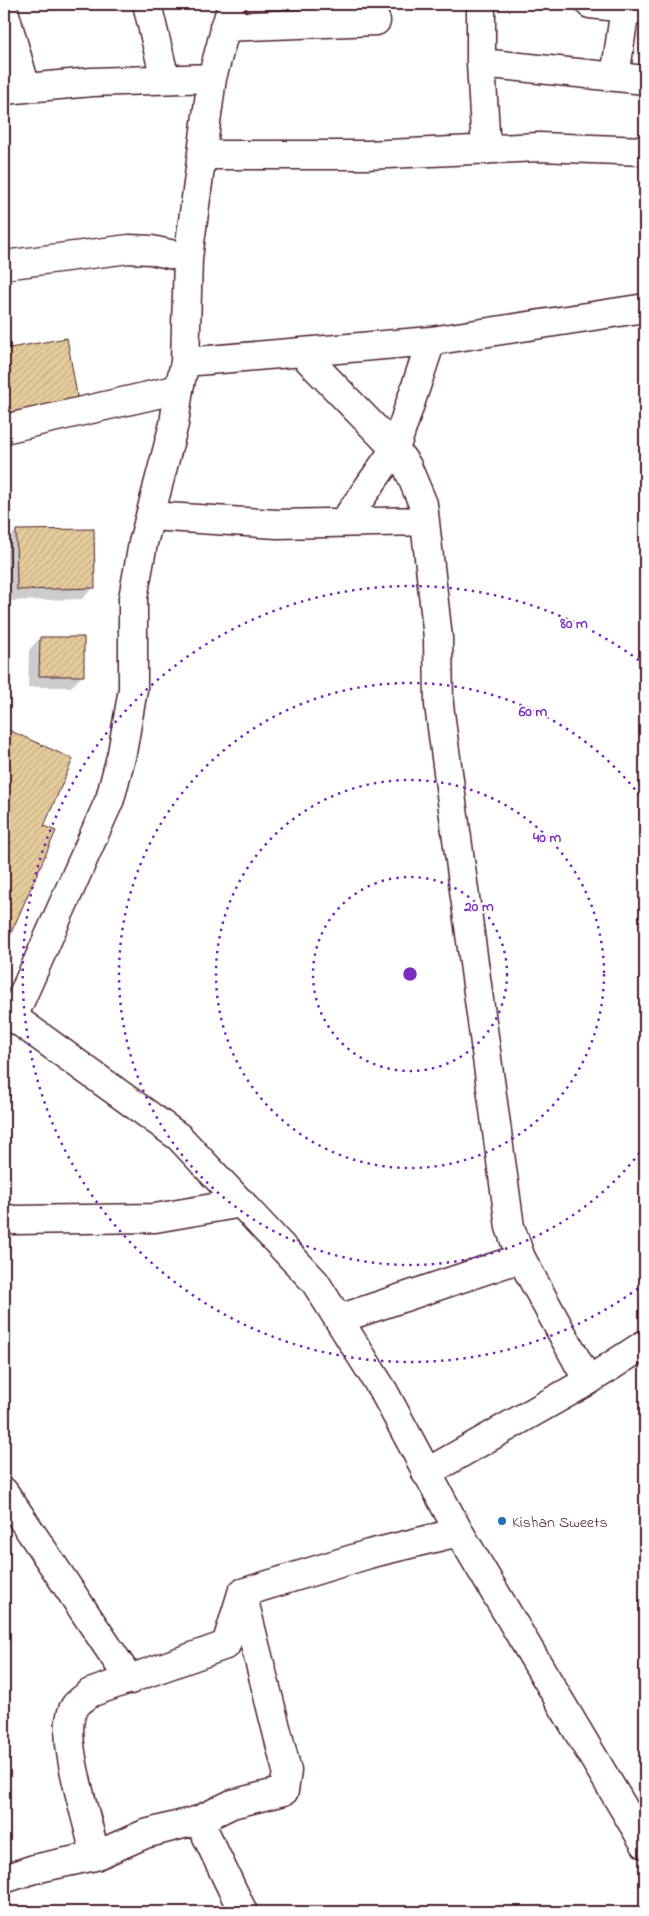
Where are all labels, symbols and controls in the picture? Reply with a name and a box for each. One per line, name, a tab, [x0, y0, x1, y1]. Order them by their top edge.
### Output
text: 80 m	[559, 613, 588, 635]
text: 60 m	[518, 701, 548, 723]
text: 40 m	[532, 827, 561, 849]
text: 20 m	[463, 896, 494, 918]
centre of rings	[401, 965, 419, 983]
place label: Kishan Sweets	[512, 1511, 608, 1535]
marker: Kishan Sweets	[496, 1515, 508, 1527]

